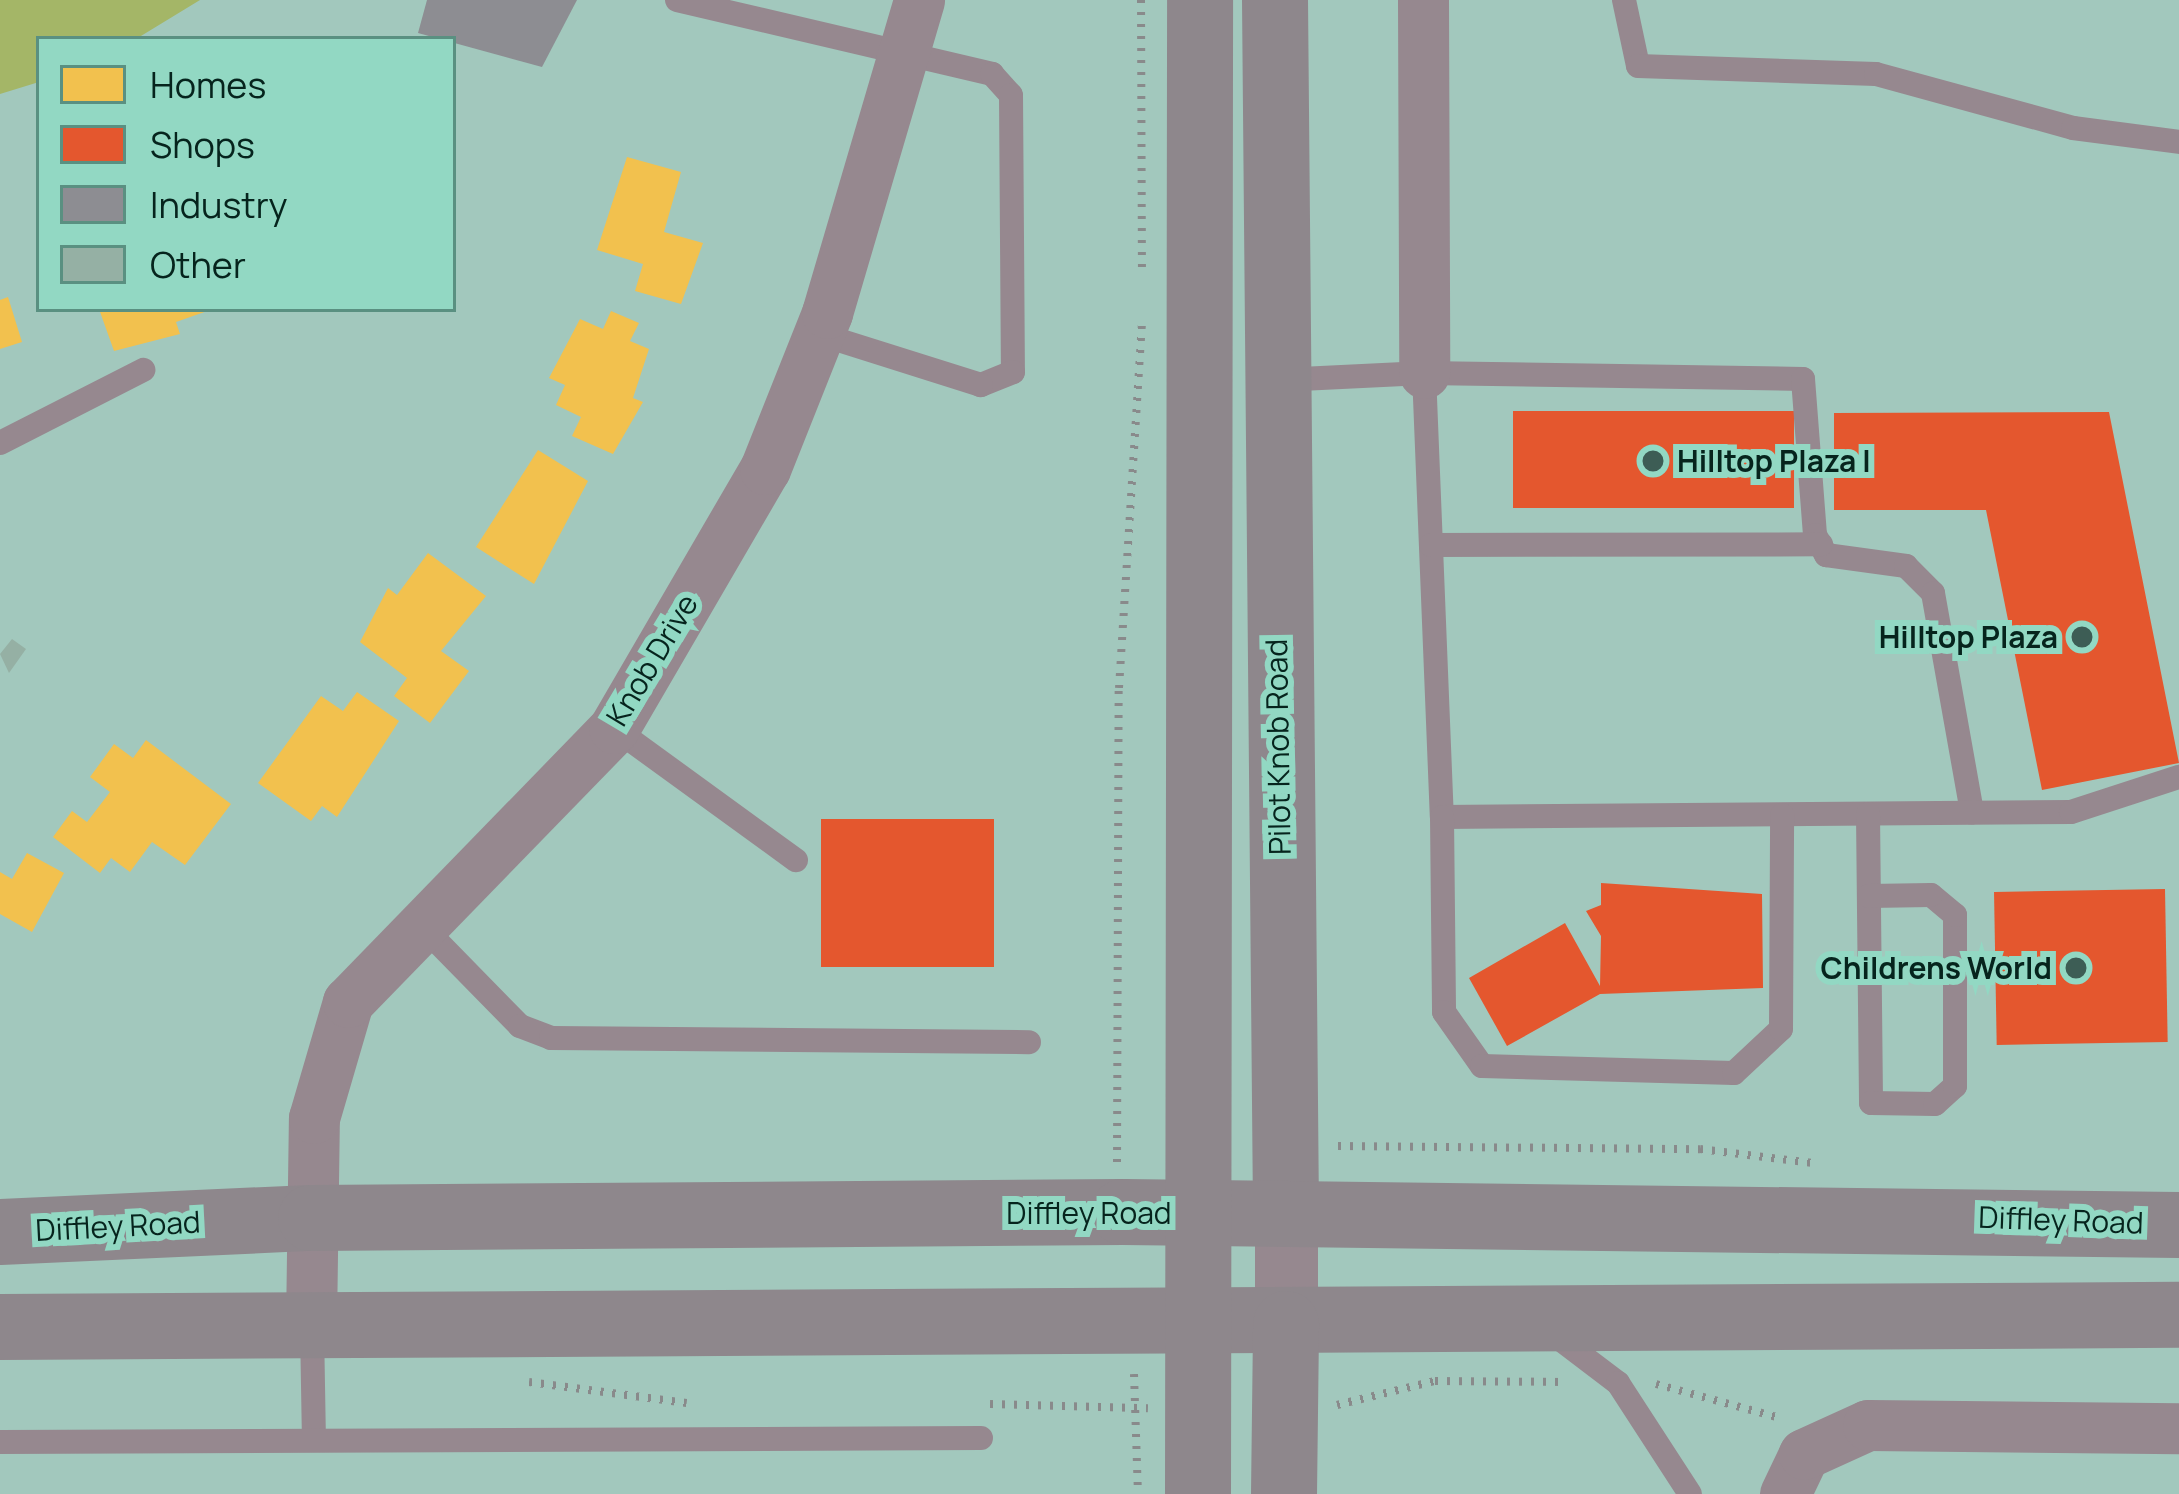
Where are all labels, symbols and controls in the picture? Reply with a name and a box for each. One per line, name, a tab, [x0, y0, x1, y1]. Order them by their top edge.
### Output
legend	[36, 36, 456, 312]
text: Homes	[150, 60, 266, 109]
text: Shops	[150, 120, 255, 169]
text: Industry	[150, 180, 287, 229]
text: Other	[150, 240, 246, 289]
place label: Hilltop Plaza I	[1677, 443, 1871, 479]
marker: Hilltop Plaza I	[1640, 448, 1666, 474]
street label: Knob Drive	[599, 588, 705, 732]
place label: Hilltop Plaza	[1879, 619, 2058, 655]
marker: Hilltop Plaza	[2069, 624, 2095, 650]
street label: Pilot Knob Road	[1258, 639, 1298, 855]
place label: Childrens World	[1821, 950, 2052, 986]
marker: Childrens World	[2063, 955, 2089, 981]
street label: Diffley Road	[1006, 1195, 1172, 1231]
street label: Diffley Road	[1978, 1199, 2144, 1241]
street label: Diffley Road	[35, 1204, 201, 1248]

